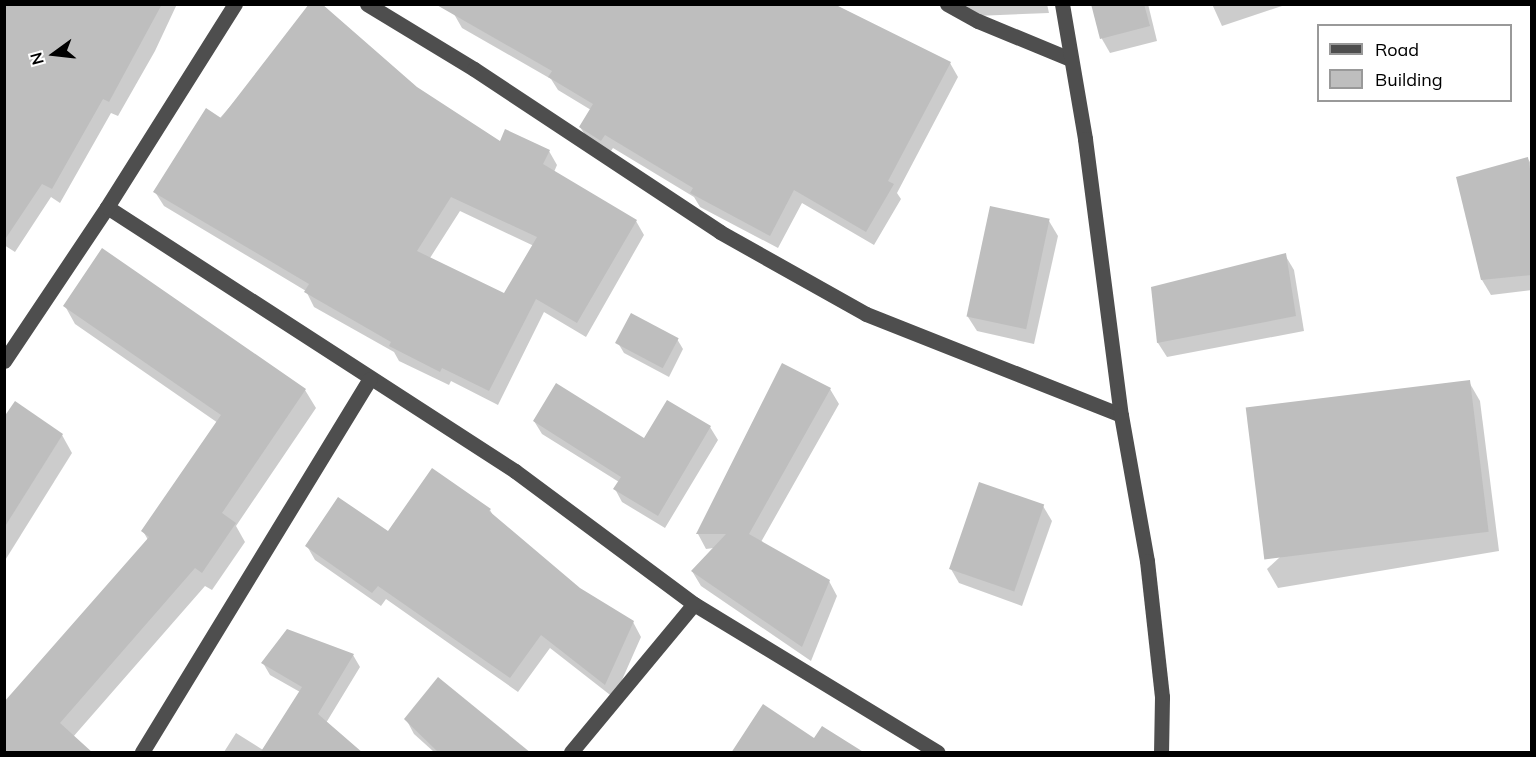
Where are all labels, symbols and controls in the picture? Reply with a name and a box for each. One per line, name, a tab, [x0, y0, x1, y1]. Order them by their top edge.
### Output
north arrow	[24, 24, 84, 84]
legend	[1317, 24, 1512, 102]
text: Road	[1375, 38, 1419, 61]
text: N	[25, 50, 48, 67]
text: Building	[1375, 68, 1443, 91]

